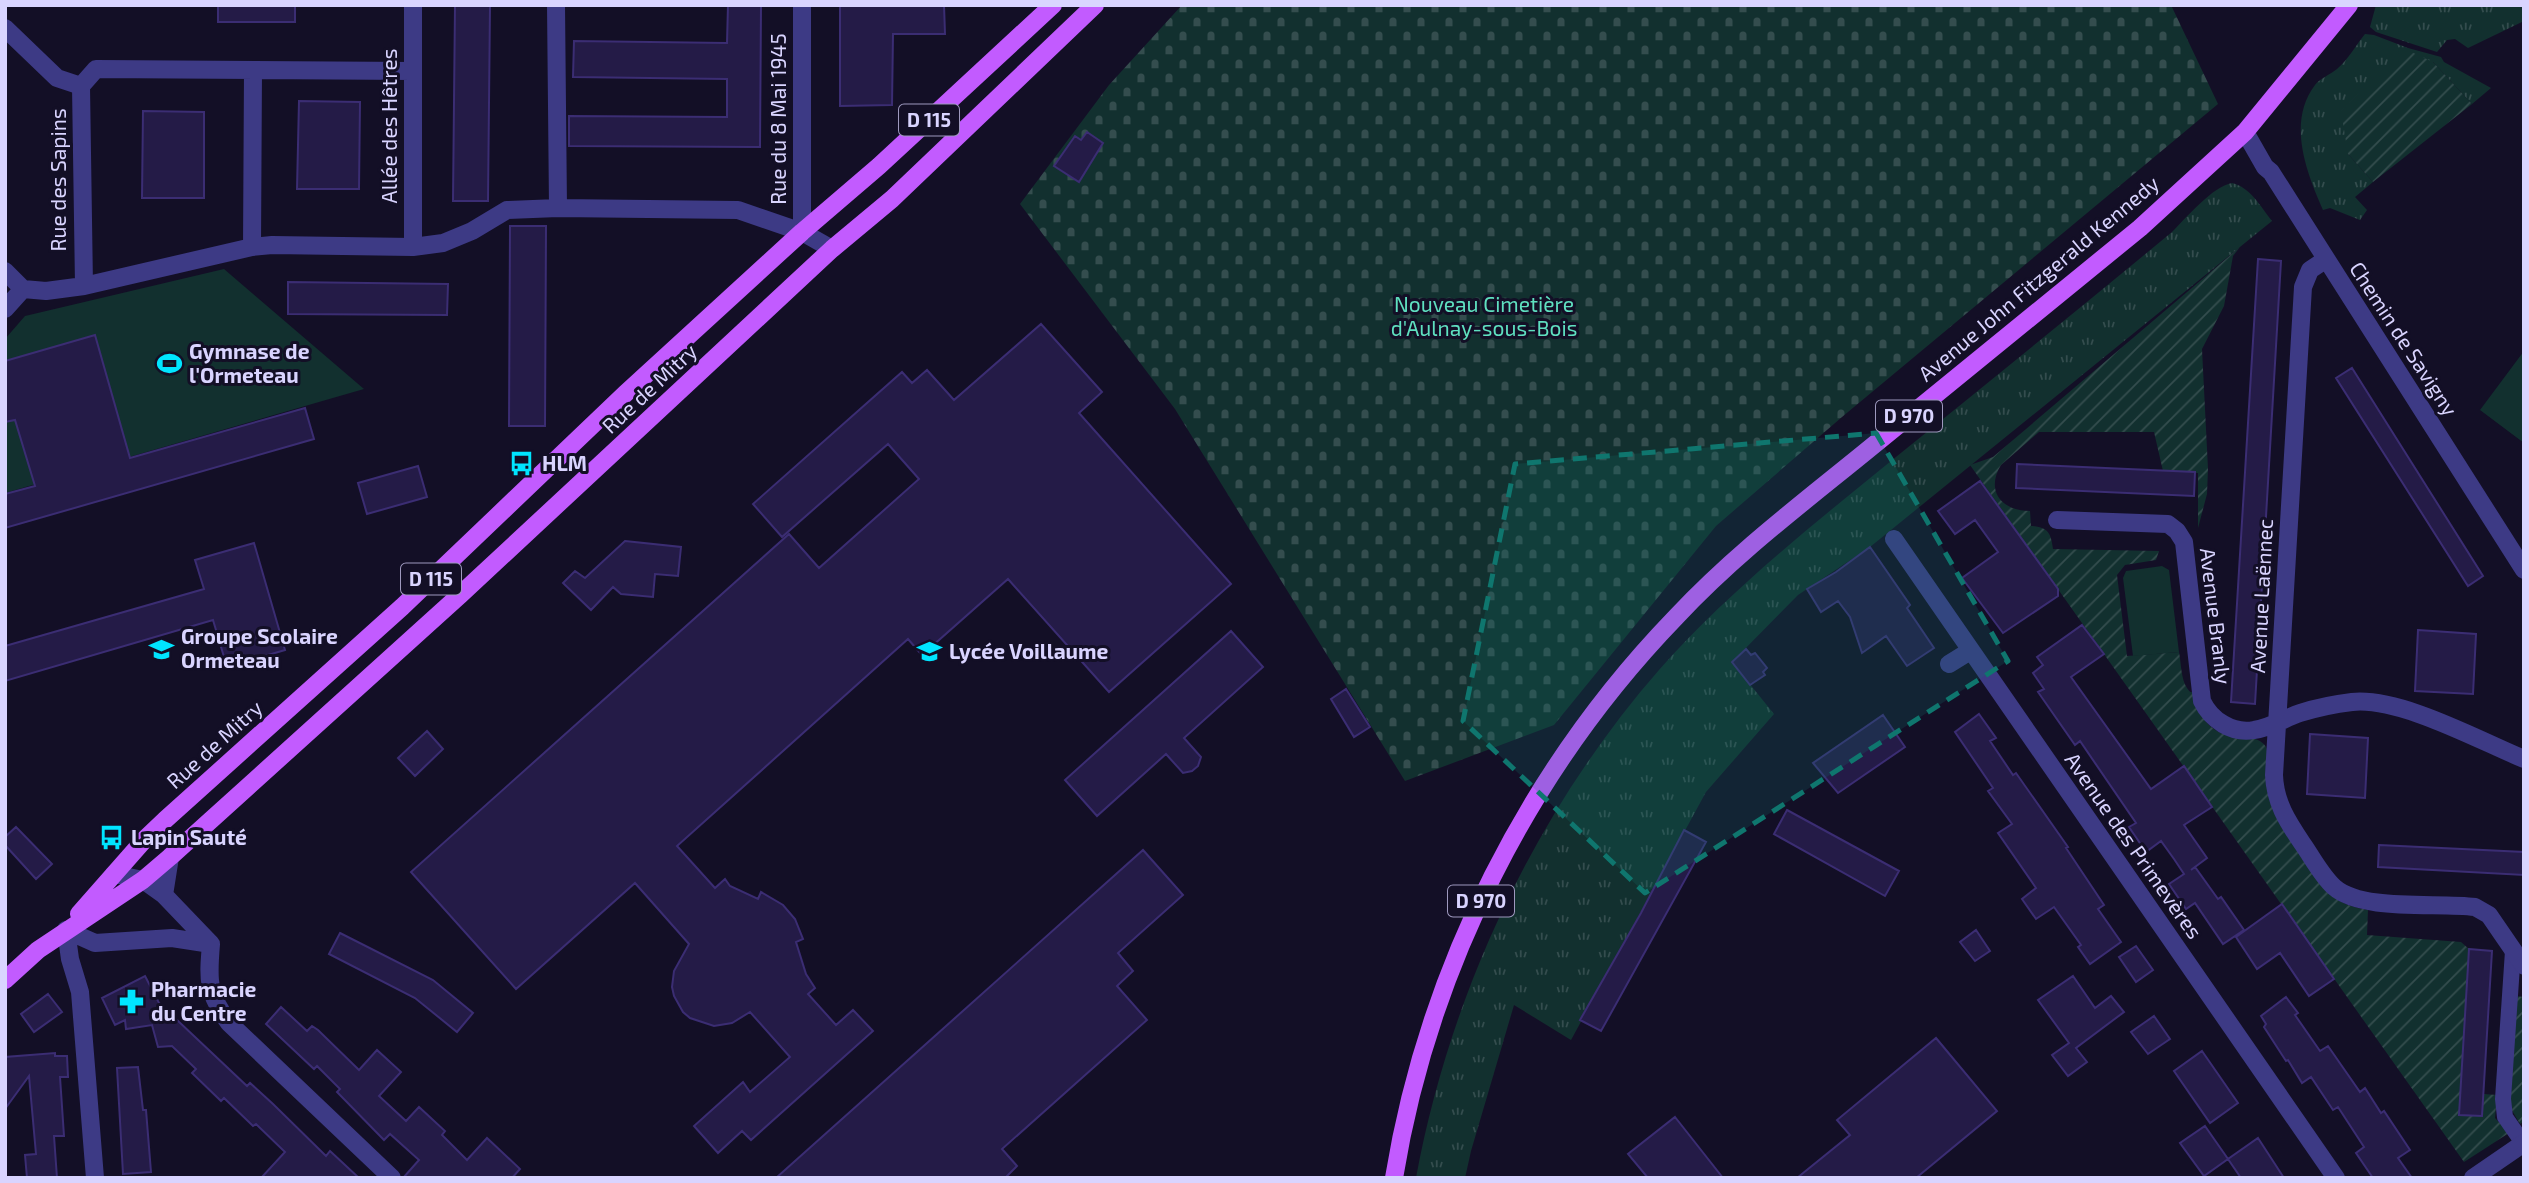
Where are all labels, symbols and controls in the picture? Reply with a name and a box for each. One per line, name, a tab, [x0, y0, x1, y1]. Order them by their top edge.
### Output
street label: Rue du 8 Mai 1945	[765, 33, 790, 205]
street label: Allée des Hêtres	[376, 49, 401, 203]
road number: D 115	[899, 104, 959, 136]
street label: Rue des Sapins	[45, 108, 70, 252]
street label: Avenue John Fitzgerald Kennedy	[1913, 170, 2163, 386]
street label: Chemin de Savigny	[2345, 256, 2463, 420]
park label: Nouveau Cimetière d'Aulnay-sous-Bois	[1391, 291, 1577, 340]
place label: Gymnase de l'Ormeteau	[189, 338, 310, 387]
street label: Rue de Mitry	[597, 338, 701, 438]
sports icon: Gymnase de l'Ormeteau	[155, 350, 183, 378]
road number: D 970	[1876, 400, 1942, 432]
bus stop icon: HLM	[508, 450, 536, 478]
place label: HLM	[542, 450, 587, 475]
street label: Avenue Laënnec	[2244, 518, 2277, 674]
street label: Avenue Branly	[2196, 546, 2237, 685]
road number: D 115	[401, 564, 461, 594]
place label: Groupe Scolaire Ormeteau	[181, 623, 338, 672]
school or university icon: Groupe Scolaire Ormeteau	[147, 635, 175, 663]
school or university icon: Lycée Voillaume	[915, 638, 943, 666]
place label: Lycée Voillaume	[949, 638, 1109, 664]
street label: Rue de Mitry	[161, 694, 267, 793]
street label: Avenue des Primevères	[2060, 747, 2208, 943]
bus stop icon: Lapin Sauté	[97, 824, 125, 852]
place label: Lapin Sauté	[131, 824, 247, 849]
road number: D 970	[1448, 886, 1514, 917]
place label: Pharmacie du Centre	[151, 976, 256, 1025]
pharmacy icon: Pharmacie du Centre	[117, 988, 145, 1016]

